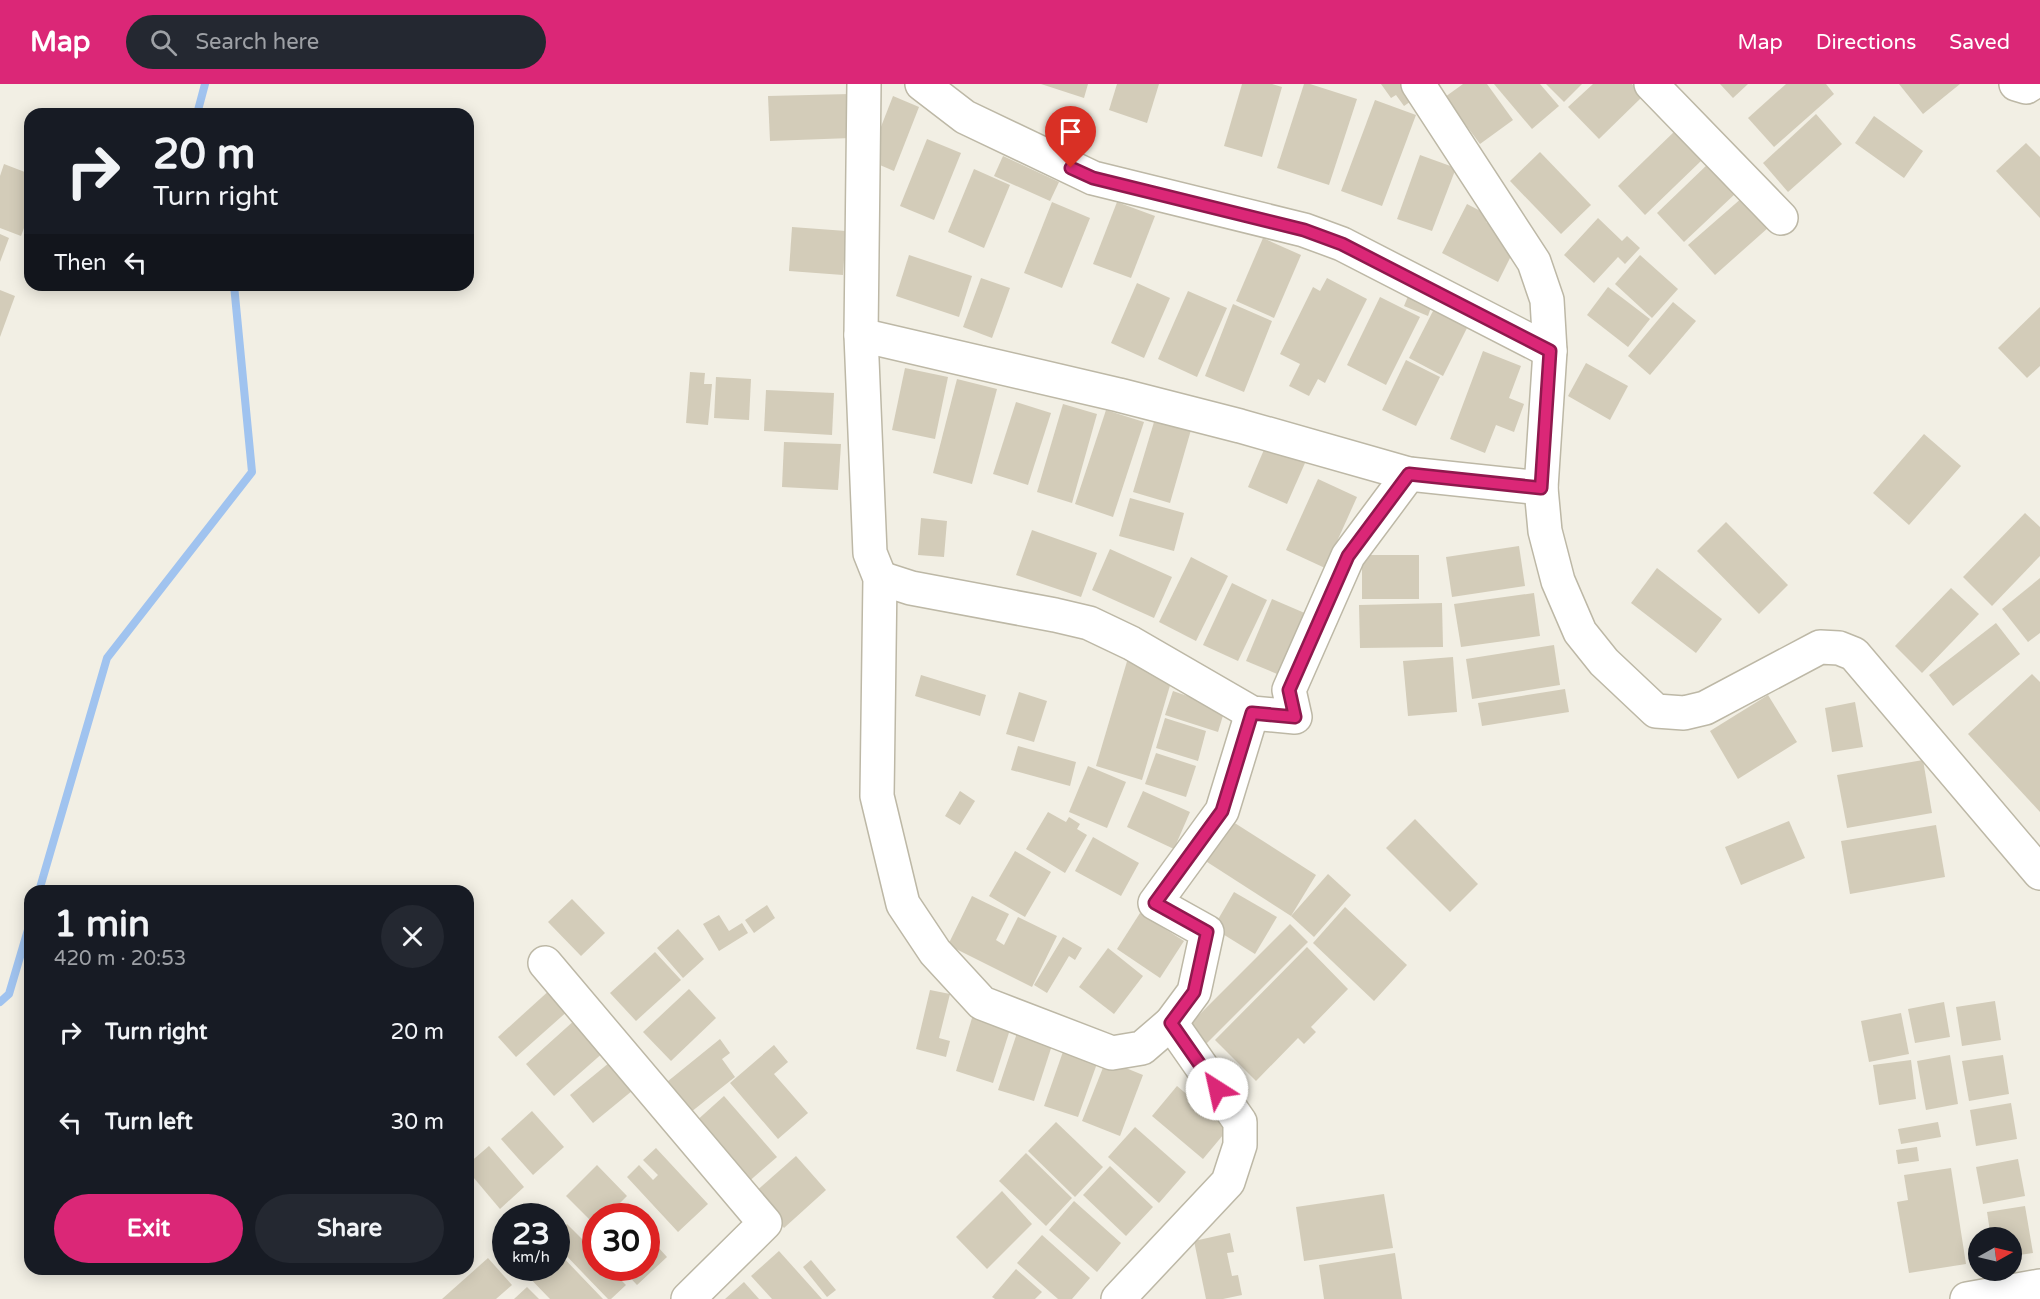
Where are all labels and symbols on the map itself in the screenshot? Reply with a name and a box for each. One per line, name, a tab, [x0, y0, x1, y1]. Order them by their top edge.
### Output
pin	[1045, 106, 1096, 168]
position arrow	[1185, 1057, 1249, 1121]
speed limit sign: 30	[582, 1203, 660, 1281]
north arrow	[1968, 1227, 2022, 1281]

